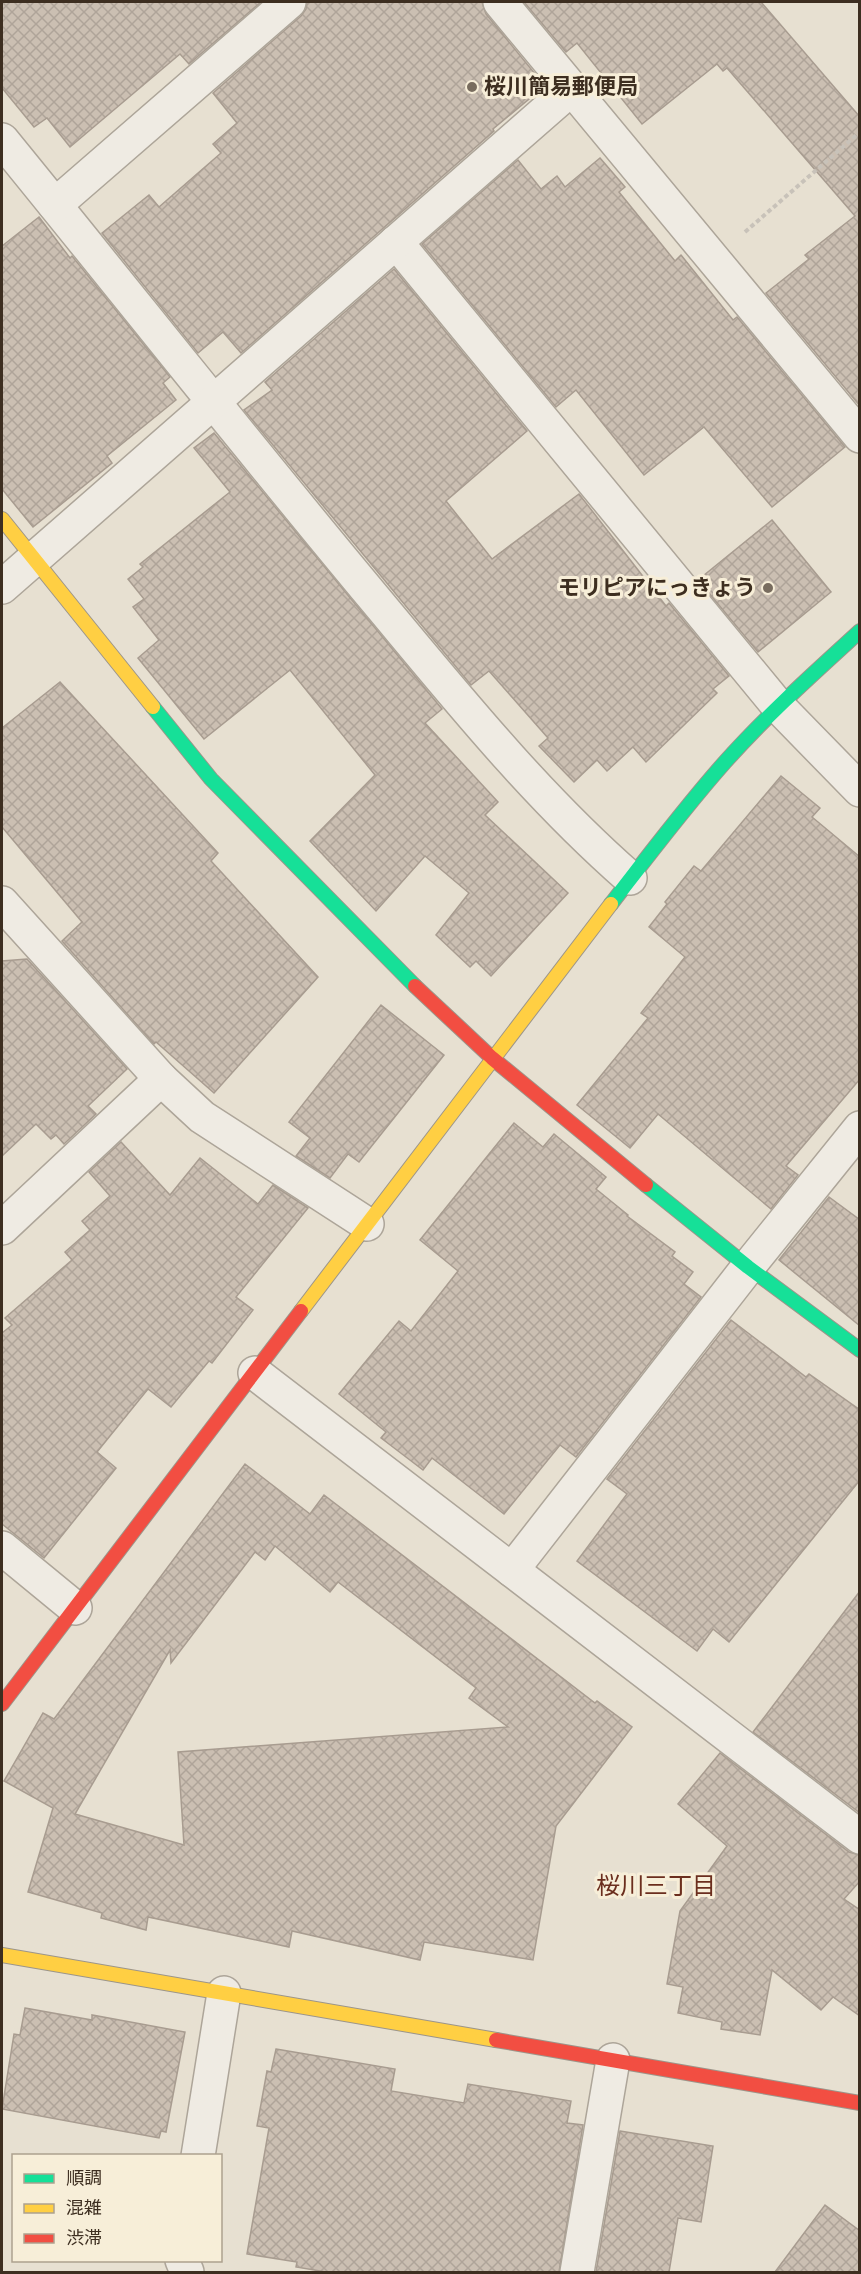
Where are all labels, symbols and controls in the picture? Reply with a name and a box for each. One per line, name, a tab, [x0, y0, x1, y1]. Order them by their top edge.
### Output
place label: 桜川簡易郵便局	[484, 71, 638, 104]
marker: 桜川簡易郵便局	[465, 80, 479, 94]
place label: モリピアにっきょう	[558, 572, 756, 605]
marker: モリピアにっきょう	[761, 581, 775, 595]
district label: 桜川三丁目	[596, 1869, 716, 1905]
legend	[12, 2154, 222, 2262]
text: 順調	[66, 2165, 102, 2192]
text: 混雑	[66, 2195, 102, 2222]
text: 渋滞	[66, 2225, 102, 2252]

